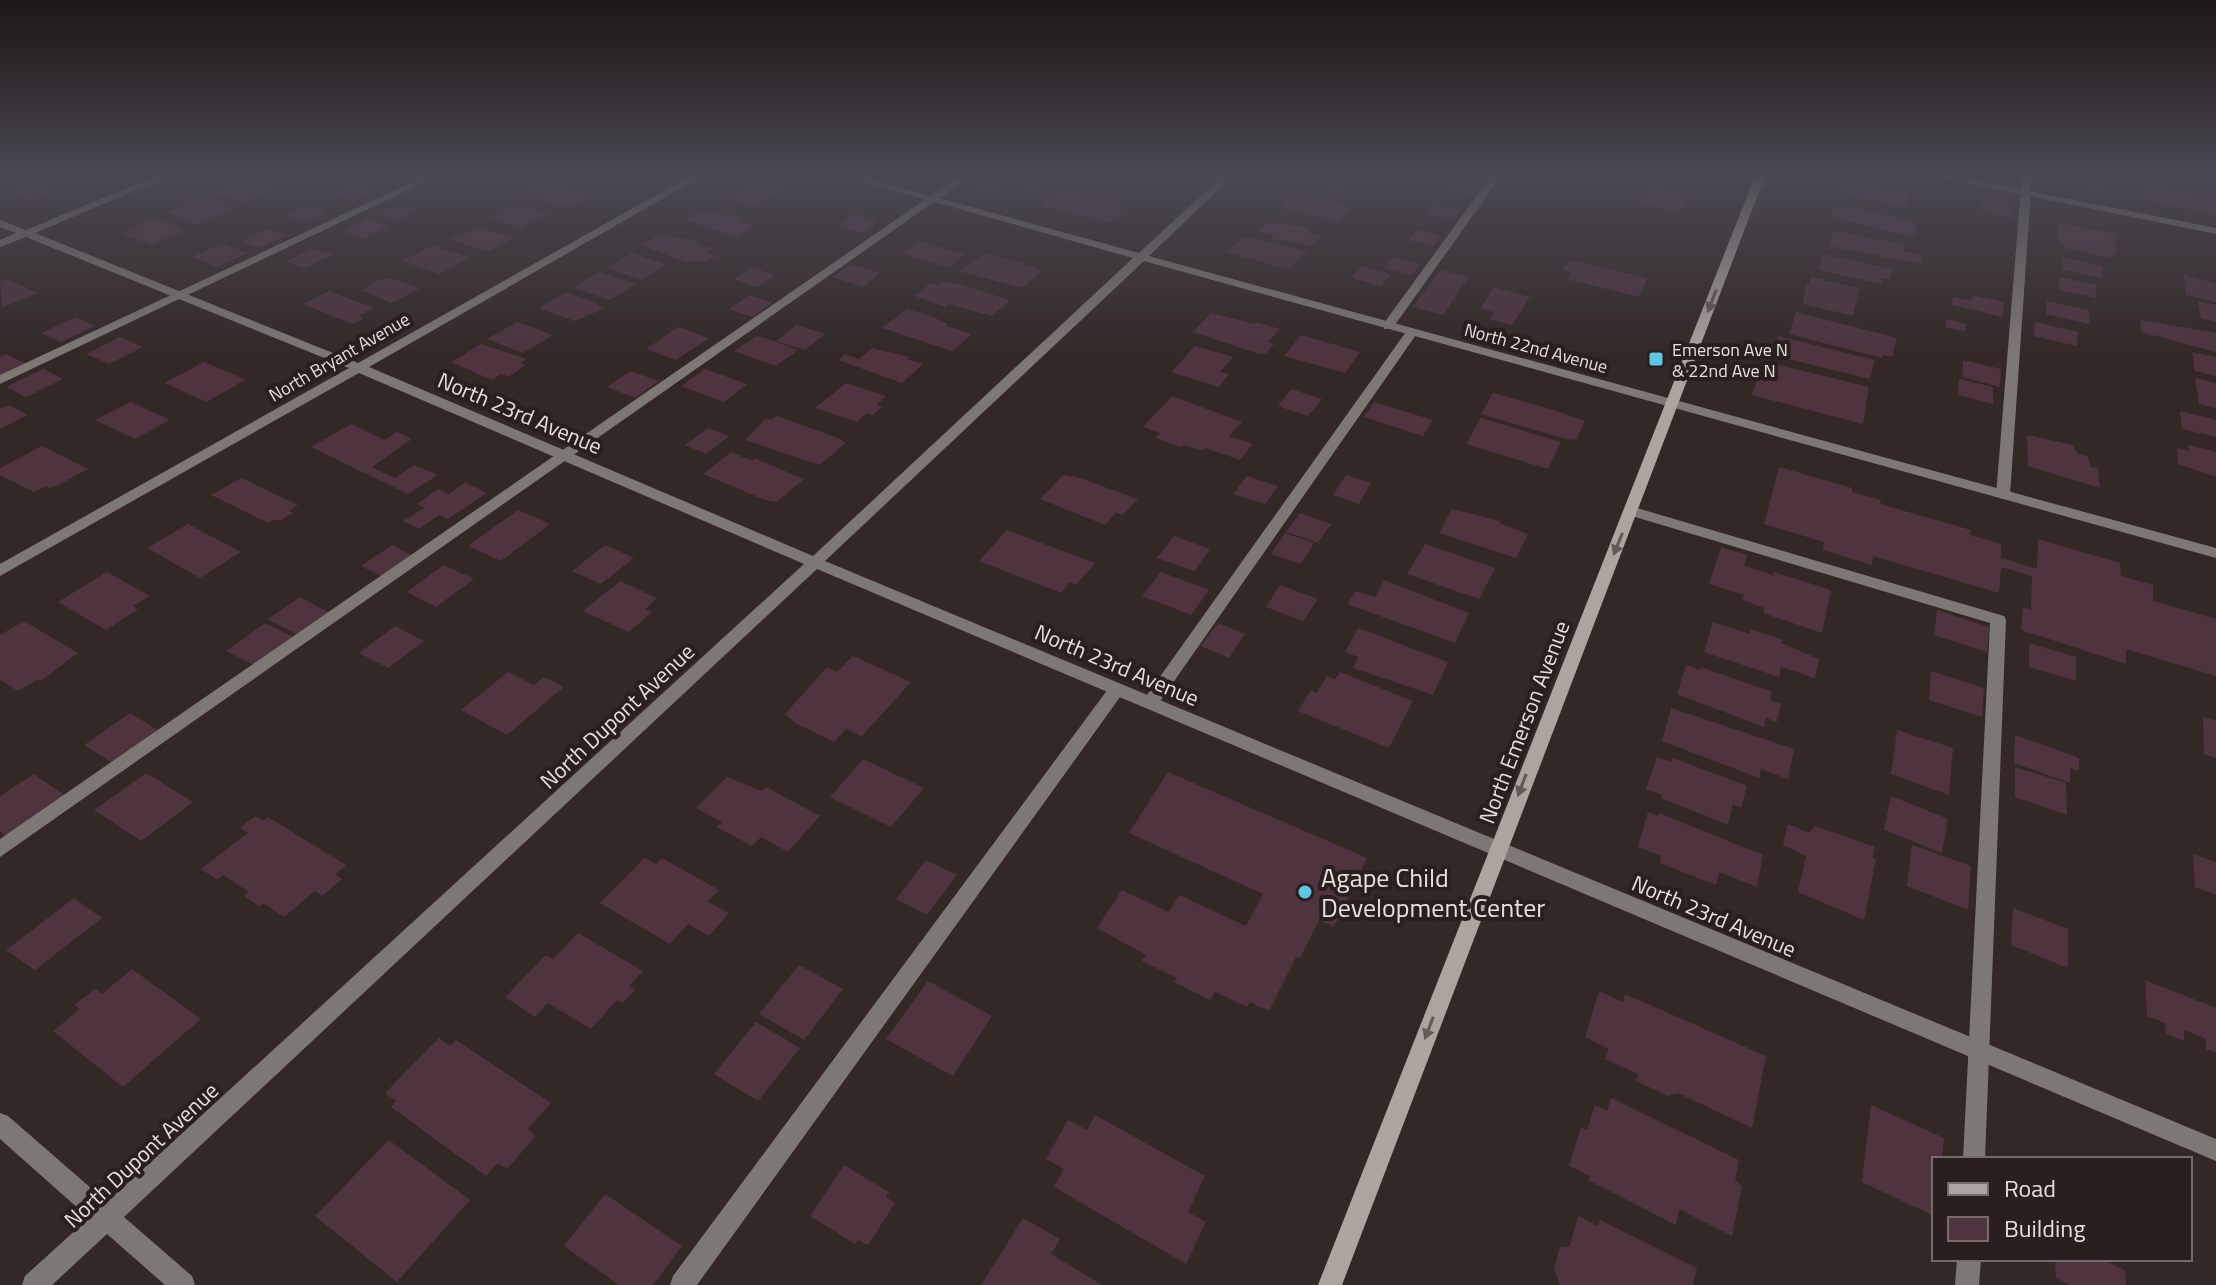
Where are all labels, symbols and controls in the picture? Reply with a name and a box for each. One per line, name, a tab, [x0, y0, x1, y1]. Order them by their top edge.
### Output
one-way arrow	[1705, 289, 1718, 313]
street label: North Bryant Avenue	[263, 306, 415, 408]
street label: North 22nd Avenue	[1461, 316, 1611, 380]
place label: Emerson Ave N & 22nd Ave N	[1672, 336, 1788, 384]
marker: Emerson Ave N & 22nd Ave N	[1647, 350, 1665, 368]
street label: North 23rd Avenue	[433, 363, 607, 463]
one-way arrow	[1611, 532, 1624, 556]
street label: North 23rd Avenue	[1030, 615, 1204, 715]
street label: North Emerson Avenue	[1470, 616, 1578, 828]
street label: North Dupont Avenue	[532, 635, 702, 797]
one-way arrow	[1516, 774, 1529, 798]
place label: Agape Child Development Center	[1321, 858, 1545, 927]
street label: North 23rd Avenue	[1627, 866, 1801, 966]
marker: Agape Child Development Center	[1296, 883, 1314, 901]
one-way arrow	[1422, 1016, 1435, 1040]
street label: North Dupont Avenue	[56, 1074, 226, 1236]
legend	[1932, 1157, 2192, 1261]
text: Road	[2004, 1170, 2056, 1206]
text: Building	[2004, 1210, 2086, 1246]

